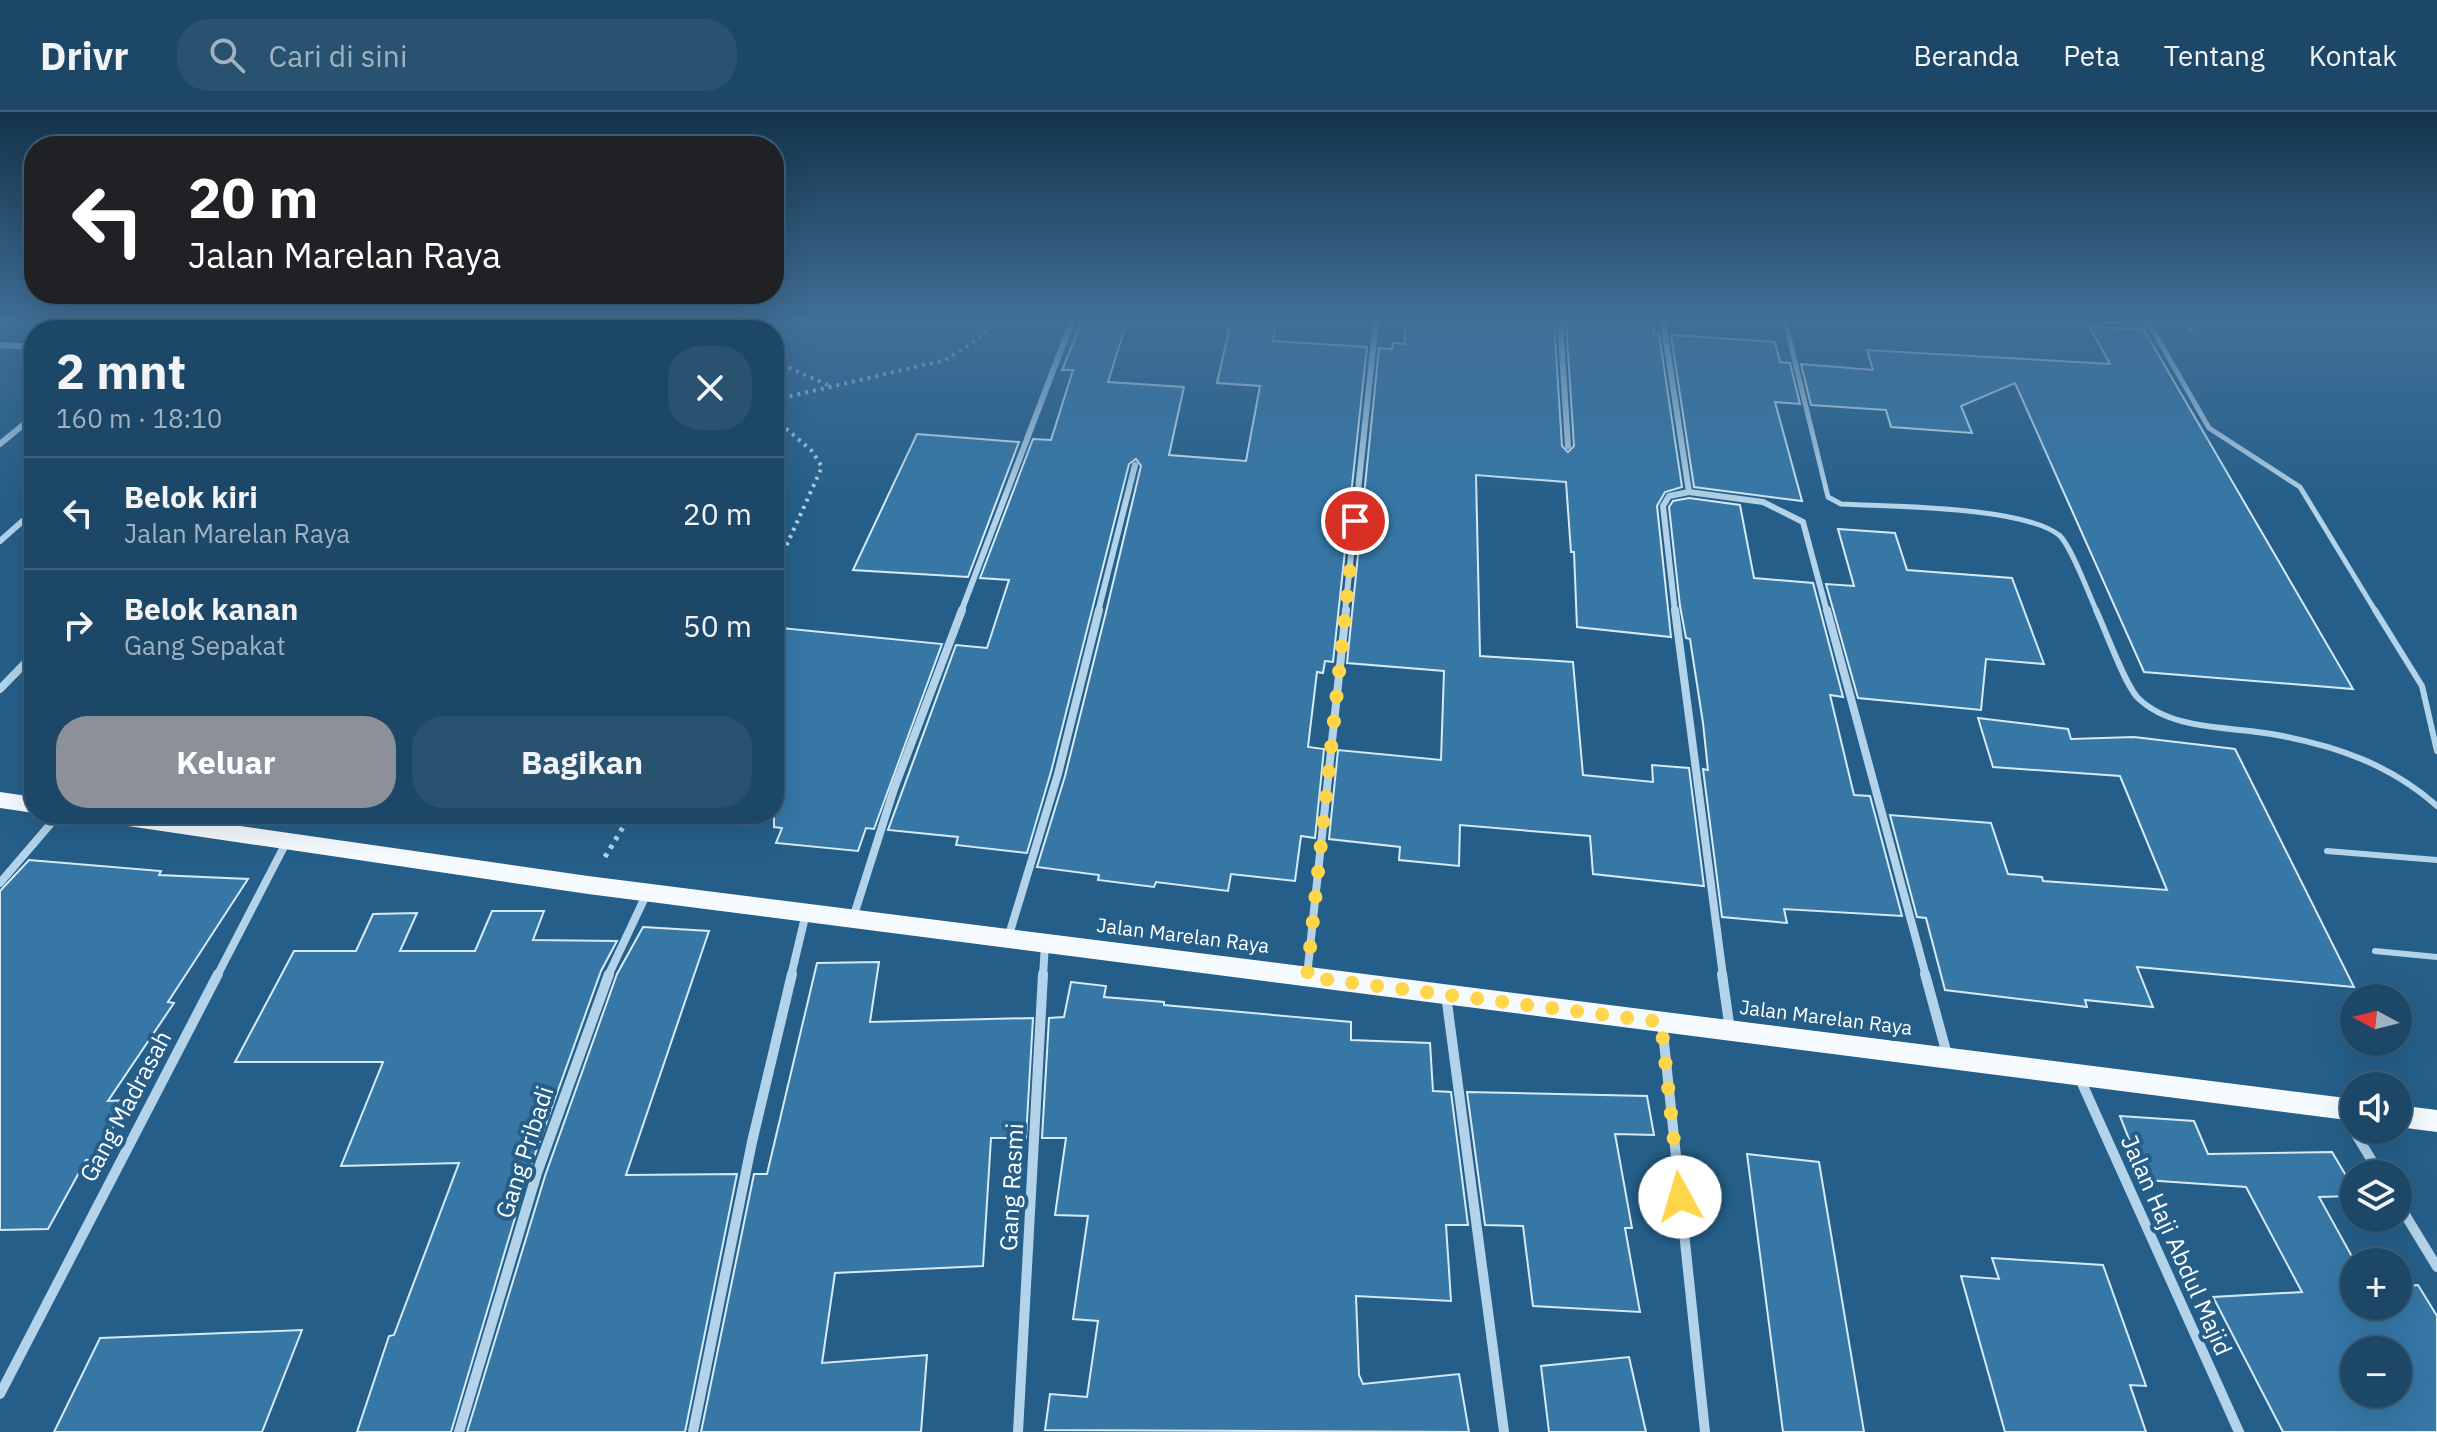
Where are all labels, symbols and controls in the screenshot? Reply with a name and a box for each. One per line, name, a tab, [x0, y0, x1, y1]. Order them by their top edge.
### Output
search box	[177, 19, 737, 91]
text: Drivr	[40, 31, 129, 80]
icon: search	[205, 33, 249, 77]
text: Cari di sini	[269, 36, 407, 75]
text: Beranda	[1913, 37, 2019, 74]
text: Peta	[2063, 37, 2120, 74]
text: Tentang	[2164, 37, 2265, 74]
text: Kontak	[2309, 37, 2397, 74]
text: 20 m	[188, 161, 318, 233]
icon: left	[56, 168, 160, 272]
text: Jalan Marelan Raya	[188, 231, 501, 278]
text: 2 mnt	[56, 340, 186, 402]
button: close	[668, 346, 752, 430]
text: 160 m · 18:10	[56, 401, 222, 435]
text: Belok kiri	[124, 477, 258, 516]
pin	[1321, 487, 1389, 555]
icon: left	[56, 491, 100, 535]
text: 20 m	[683, 494, 752, 533]
icon: arrive	[1333, 499, 1377, 543]
text: Jalan Marelan Raya	[124, 516, 350, 550]
text: Belok kanan	[124, 589, 298, 628]
icon: right	[56, 603, 100, 647]
text: 50 m	[683, 606, 752, 645]
text: Gang Sepakat	[124, 628, 286, 662]
button: Keluar	[56, 716, 396, 808]
button: Bagikan	[412, 716, 752, 808]
street label: Jalan Marelan Raya	[1095, 911, 1271, 959]
north arrow	[2340, 984, 2412, 1056]
map controls	[2340, 984, 2412, 1408]
street label: Jalan Marelan Raya	[1738, 993, 1914, 1041]
street label: Gang Madrasah	[72, 1025, 178, 1187]
button: sound	[2340, 1072, 2412, 1144]
street label: Gang Pribadi	[488, 1082, 560, 1222]
street label: Gang Rasmi	[992, 1122, 1030, 1252]
street label: Jalan Haji Abdul Majid	[2114, 1130, 2240, 1360]
position arrow	[1638, 1155, 1722, 1239]
button: layers	[2340, 1160, 2412, 1232]
button: +	[2340, 1248, 2412, 1320]
button: −	[2340, 1336, 2412, 1408]

